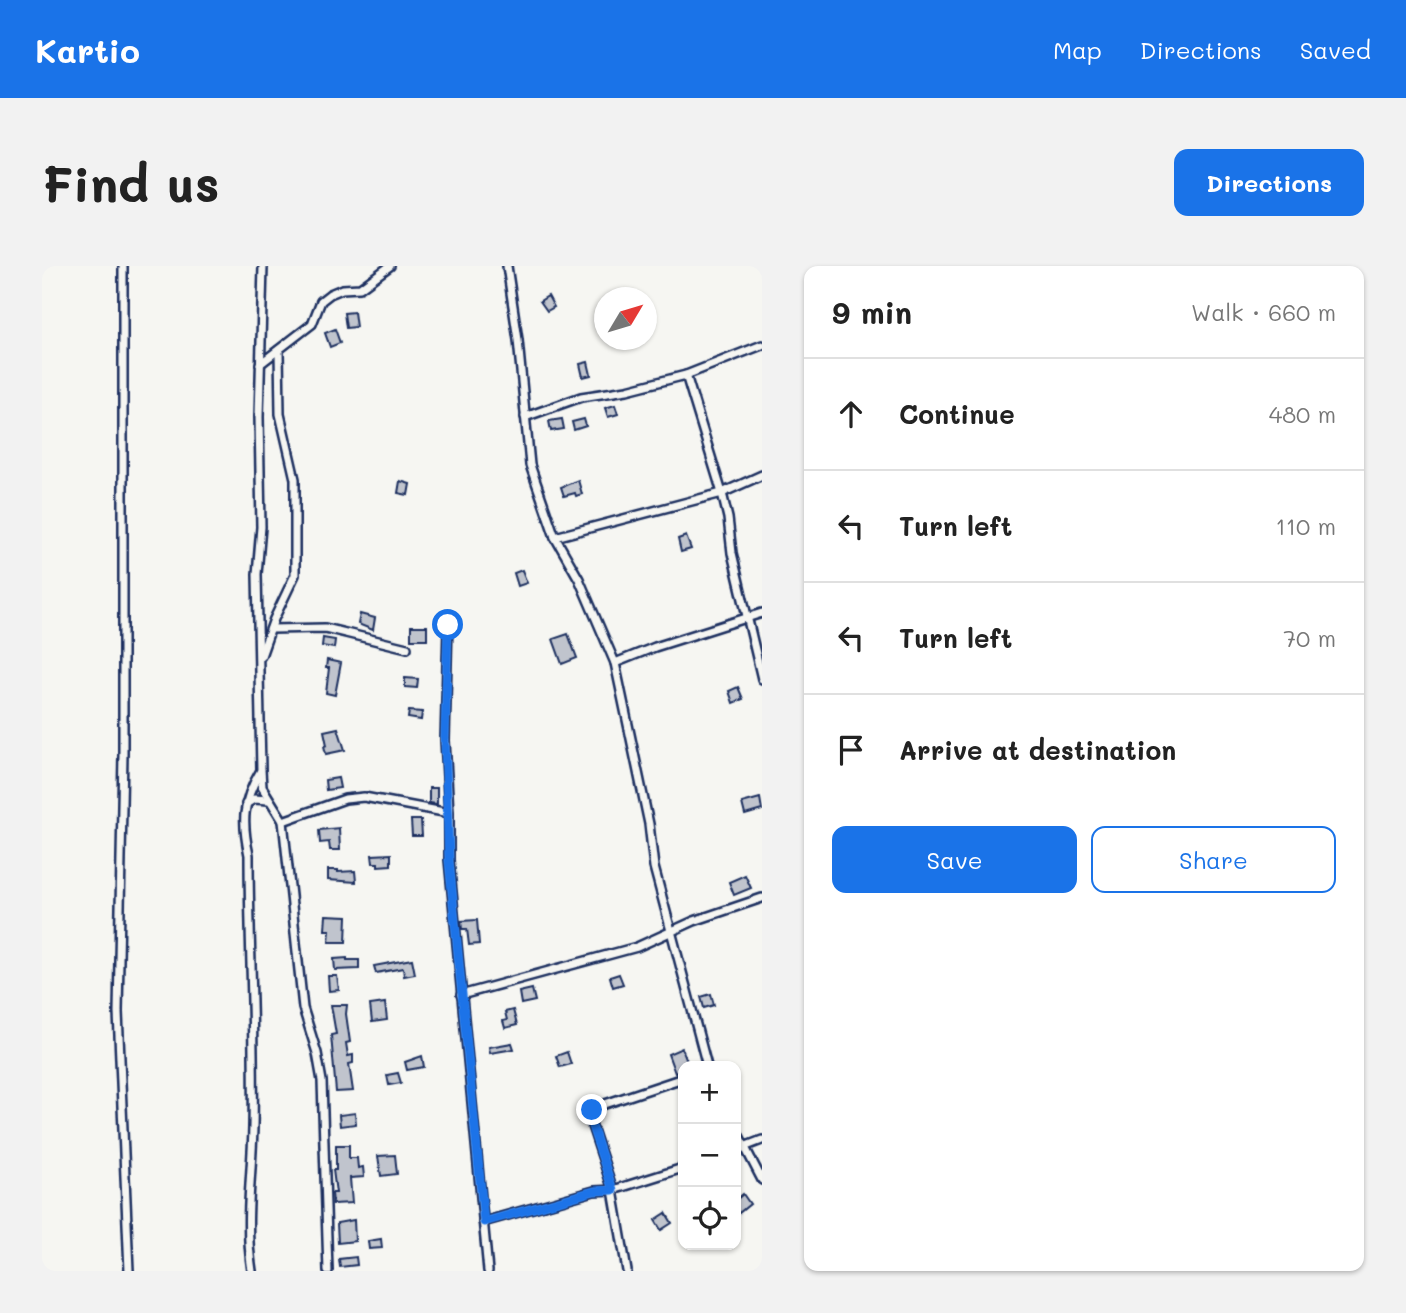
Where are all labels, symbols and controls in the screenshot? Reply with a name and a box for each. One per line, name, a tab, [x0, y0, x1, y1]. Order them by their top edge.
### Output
text: Kartio	[35, 28, 140, 71]
text: Map	[1053, 34, 1102, 65]
text: Directions	[1140, 34, 1262, 65]
text: Saved	[1300, 34, 1371, 65]
button: Directions	[1174, 149, 1364, 216]
text: Find us	[42, 151, 220, 214]
north arrow	[594, 287, 657, 350]
text: 9 min	[832, 292, 912, 332]
text: Walk · 660 m	[1191, 297, 1336, 327]
icon: ahead	[832, 395, 870, 433]
text: Continue	[899, 397, 1015, 431]
text: 480 m	[1269, 399, 1336, 429]
icon: left	[832, 507, 870, 545]
text: Turn left	[899, 509, 1012, 543]
text: 110 m	[1276, 511, 1336, 541]
route start	[432, 609, 463, 640]
icon: left	[832, 619, 870, 657]
text: Turn left	[899, 621, 1012, 655]
text: 70 m	[1283, 623, 1336, 653]
icon: arrive	[832, 731, 870, 769]
text: Arrive at destination	[899, 733, 1176, 767]
button: Save	[832, 826, 1077, 893]
button: Share	[1091, 826, 1336, 893]
map controls	[678, 1061, 741, 1250]
button: +	[678, 1061, 741, 1124]
route end	[576, 1094, 607, 1125]
button: −	[678, 1124, 741, 1187]
button: locate	[678, 1187, 741, 1250]

